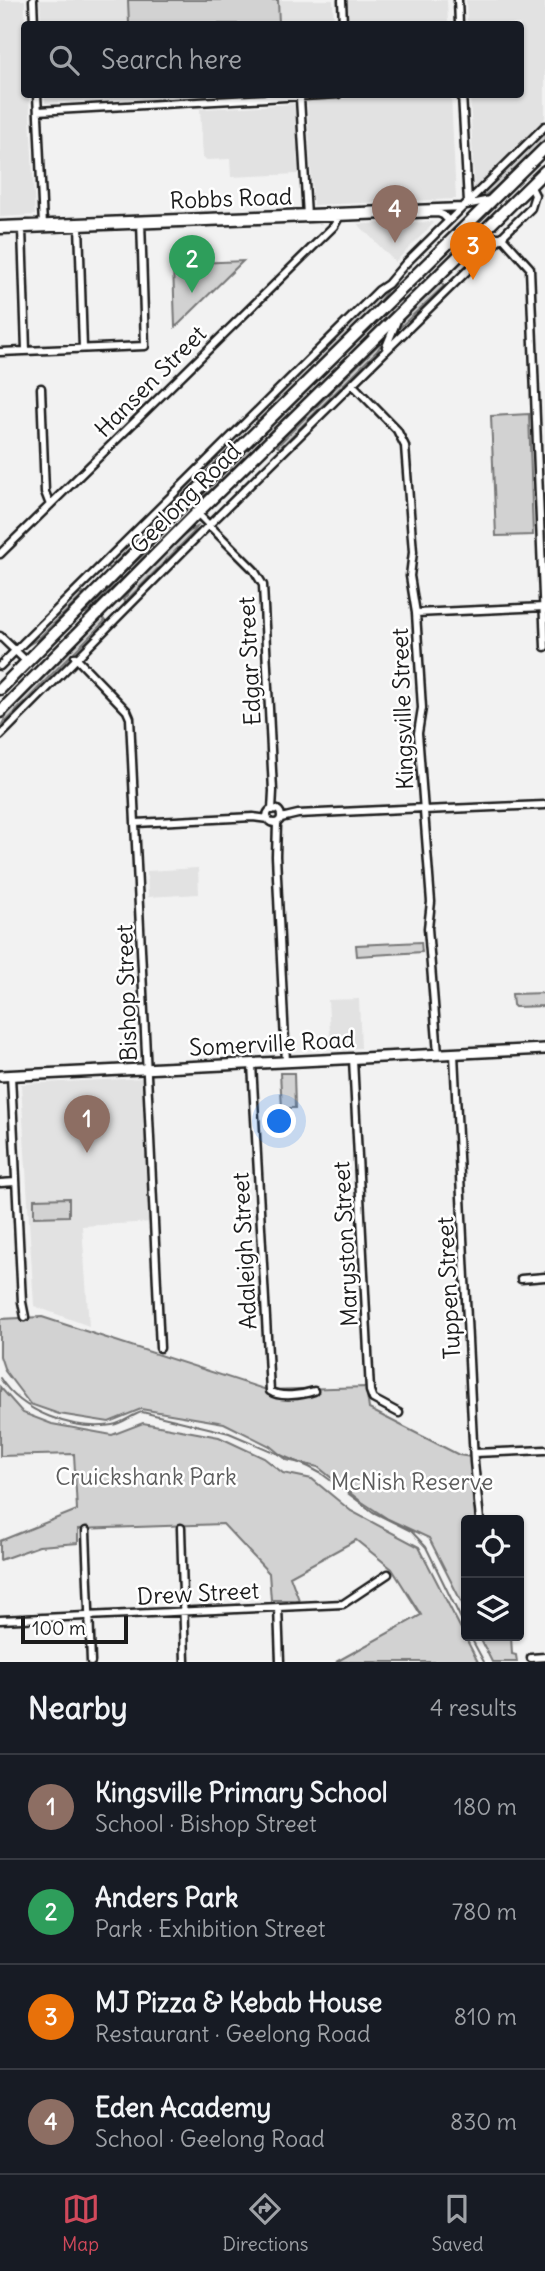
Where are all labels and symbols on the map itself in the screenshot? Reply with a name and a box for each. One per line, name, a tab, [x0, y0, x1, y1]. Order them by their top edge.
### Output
street label: Robbs Road	[169, 181, 293, 215]
pin: 4	[372, 185, 418, 243]
pin: 3	[450, 222, 496, 280]
pin: 2	[169, 235, 215, 293]
street label: Hansen Street	[88, 319, 212, 443]
street label: Geelong Road	[123, 436, 247, 560]
street label: Edgar Street	[231, 596, 267, 726]
street label: Kingsville Street	[385, 627, 419, 790]
street label: Bishop Street	[109, 924, 143, 1062]
street label: Somerville Road	[188, 1024, 356, 1062]
pin: 1	[64, 1095, 110, 1153]
your location	[262, 1104, 296, 1138]
street label: Maryston Street	[326, 1160, 364, 1327]
street label: Adaleigh Street	[225, 1172, 263, 1330]
street label: Tuppen Street	[430, 1216, 466, 1360]
park label: Cruickshank Park	[55, 1462, 237, 1491]
park label: McNish Reserve	[331, 1467, 493, 1496]
street label: Drew Street	[136, 1575, 260, 1611]
scale bar	[21, 1613, 128, 1645]

